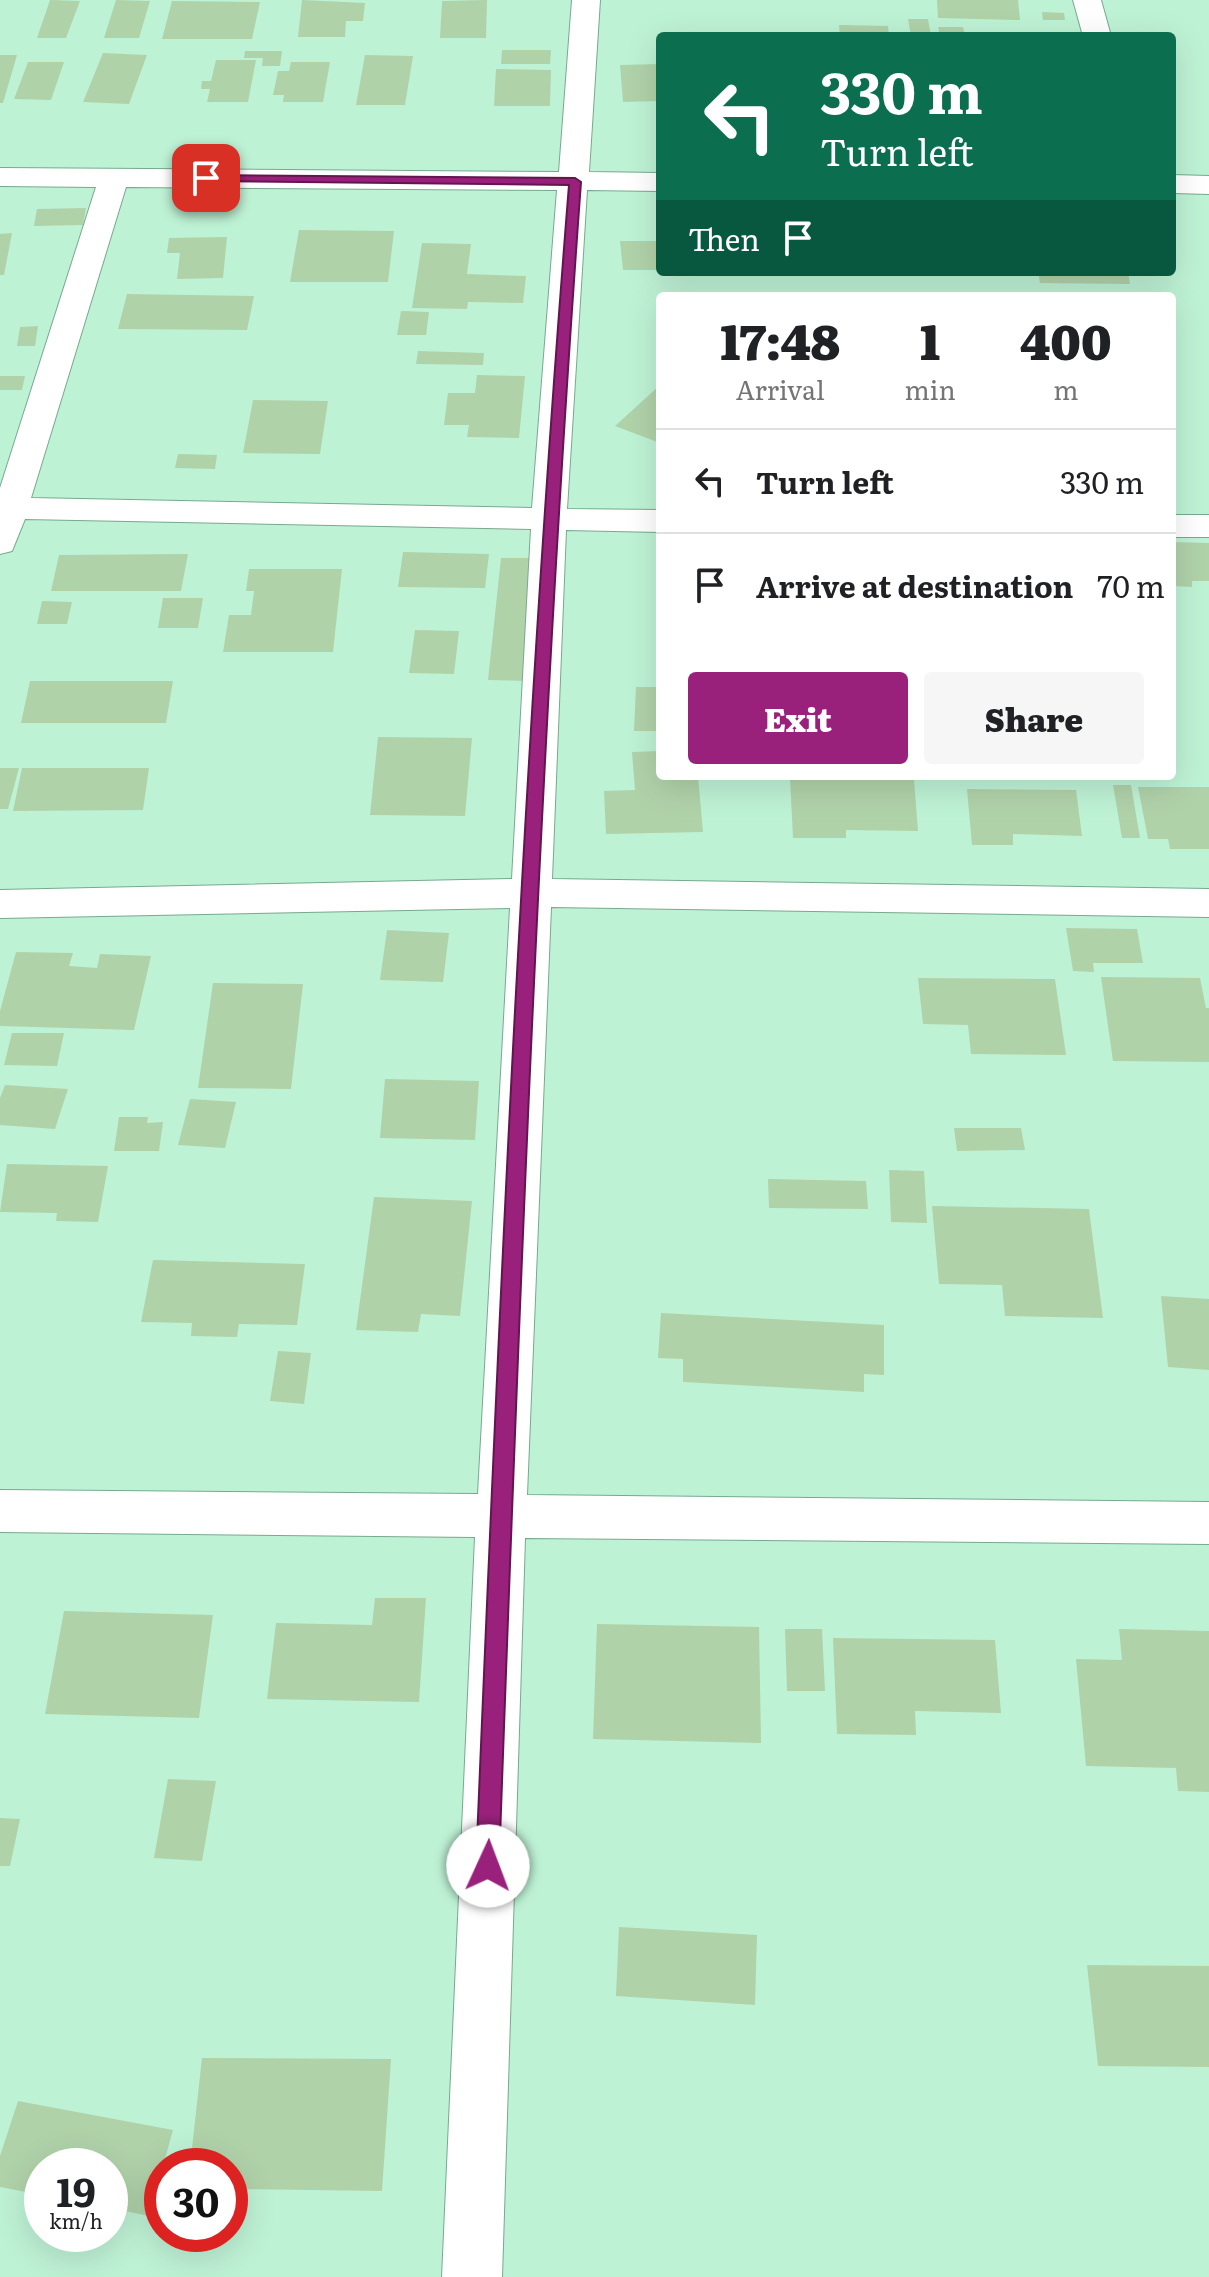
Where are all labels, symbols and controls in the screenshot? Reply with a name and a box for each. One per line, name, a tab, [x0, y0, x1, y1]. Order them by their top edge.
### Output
text: 330 m	[820, 48, 983, 131]
icon: left	[688, 64, 792, 168]
text: Turn left	[820, 124, 974, 177]
pin	[172, 144, 240, 212]
icon: arrive	[184, 156, 228, 200]
text: Then	[688, 216, 760, 260]
icon: arrive	[776, 216, 820, 260]
text: 17:48	[720, 304, 840, 375]
text: 1	[920, 304, 940, 375]
text: 400	[1020, 304, 1112, 375]
text: Arrival	[736, 369, 825, 408]
text: min	[905, 369, 956, 408]
text: m	[1053, 369, 1078, 408]
icon: left	[688, 459, 732, 503]
text: Turn left	[756, 459, 894, 503]
text: 330 m	[1060, 459, 1144, 503]
icon: arrive	[688, 563, 732, 607]
text: Arrive at destination	[756, 563, 1073, 607]
text: 70 m	[1097, 563, 1165, 607]
button: Exit	[688, 672, 908, 764]
button: Share	[924, 672, 1144, 764]
position arrow	[446, 1824, 530, 1908]
speed limit sign: 30	[144, 2148, 248, 2252]
text: 19	[56, 2160, 96, 2219]
text: km/h	[49, 2205, 103, 2235]

